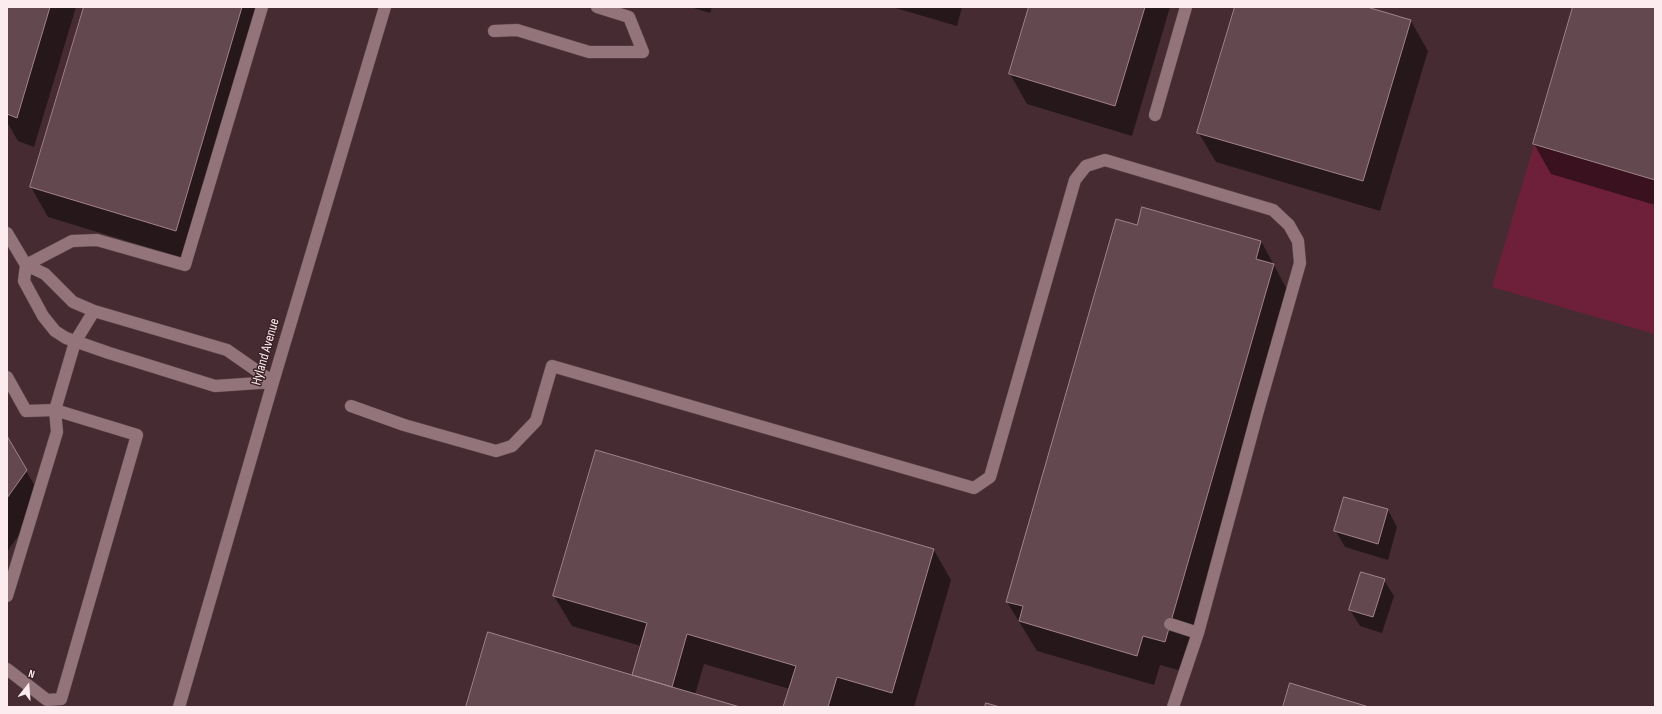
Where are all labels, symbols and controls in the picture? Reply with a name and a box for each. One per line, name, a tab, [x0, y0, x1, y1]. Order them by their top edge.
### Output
street label: Hyland Avenue	[248, 317, 284, 387]
north arrow	[8, 666, 48, 706]
text: N	[27, 667, 36, 681]

